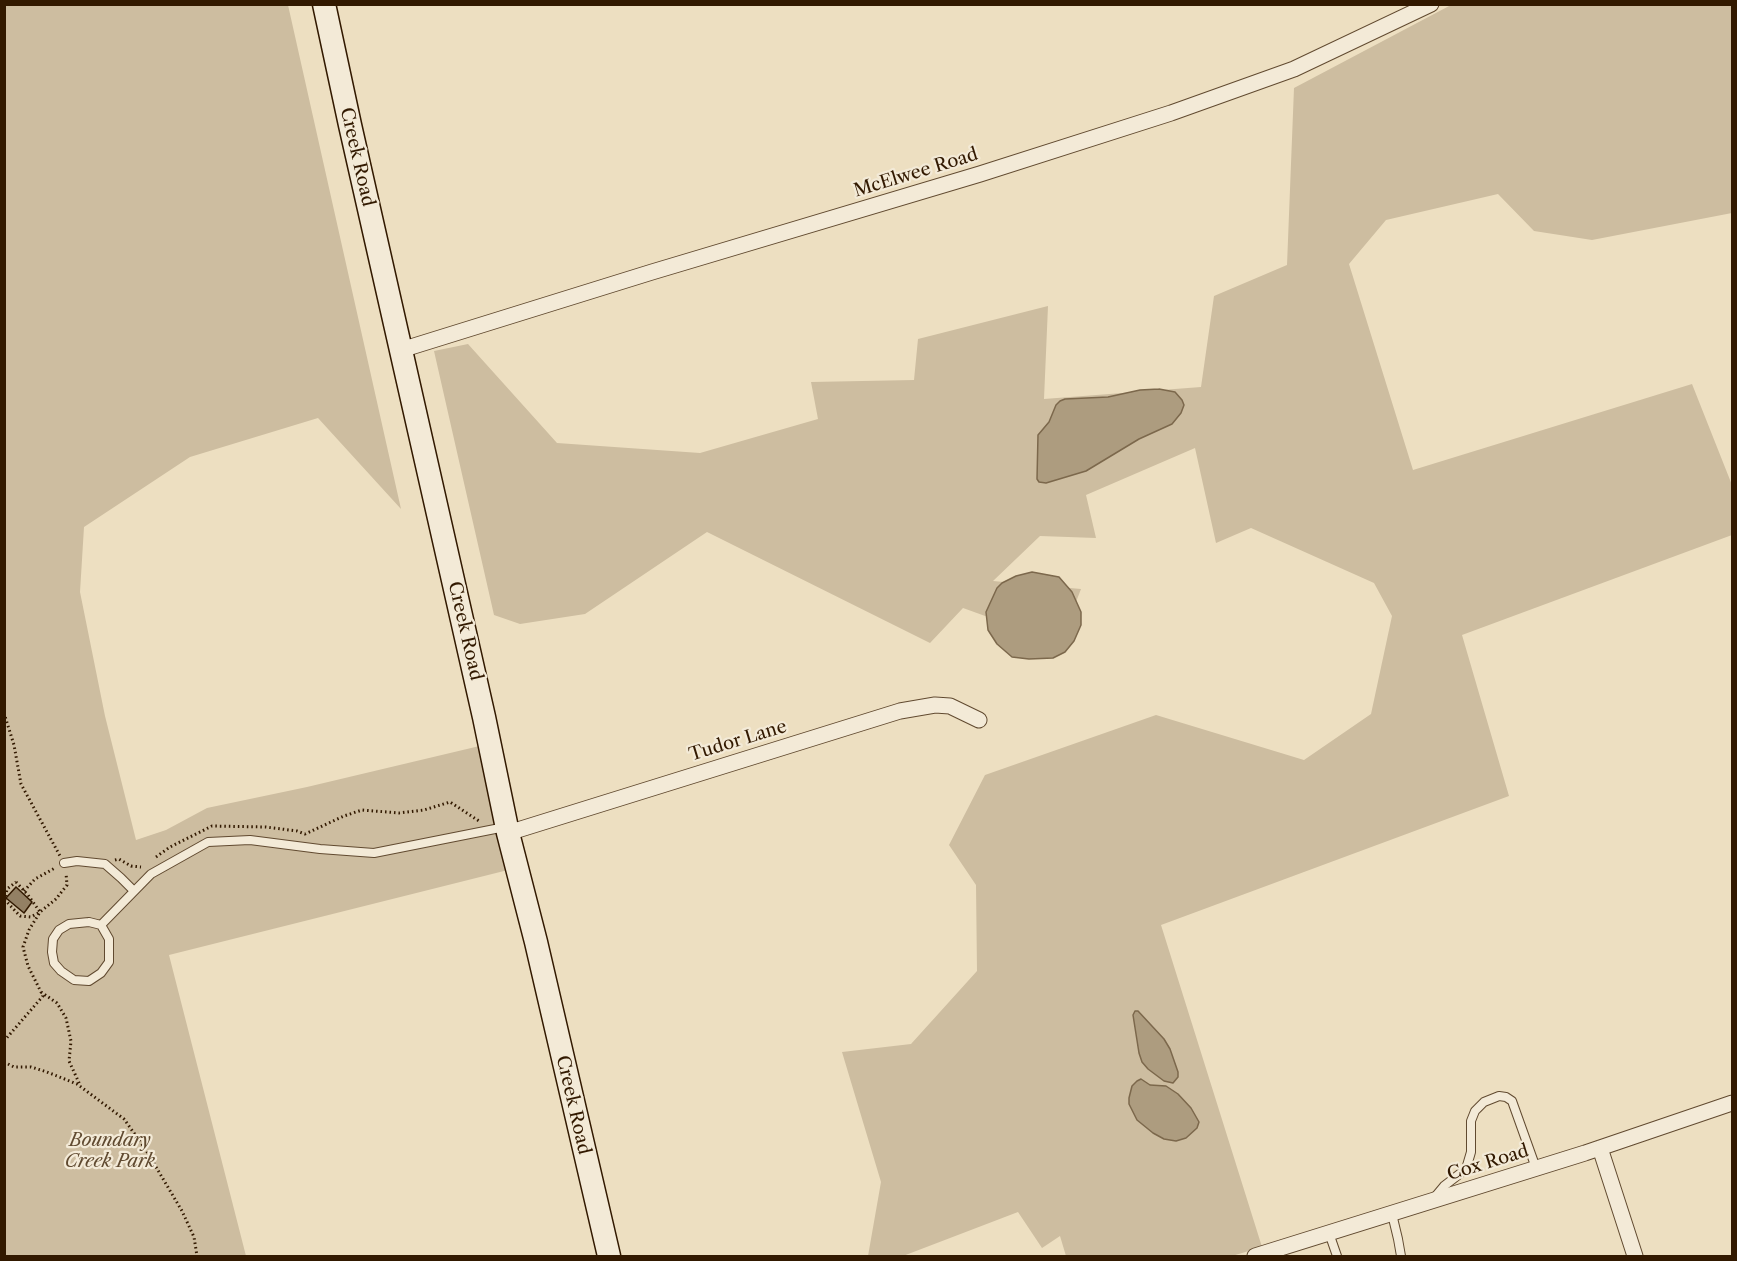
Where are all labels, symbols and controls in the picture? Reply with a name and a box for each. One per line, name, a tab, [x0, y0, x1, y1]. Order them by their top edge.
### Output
street label: Creek Road	[335, 105, 379, 209]
street label: McElwee Road	[851, 144, 981, 202]
street label: Creek Road	[443, 579, 487, 683]
street label: Tudor Lane	[687, 716, 789, 766]
street label: Creek Road	[551, 1053, 595, 1157]
park label: Boundary Creek Park	[65, 1130, 155, 1172]
street label: Cox Road	[1445, 1140, 1531, 1186]

